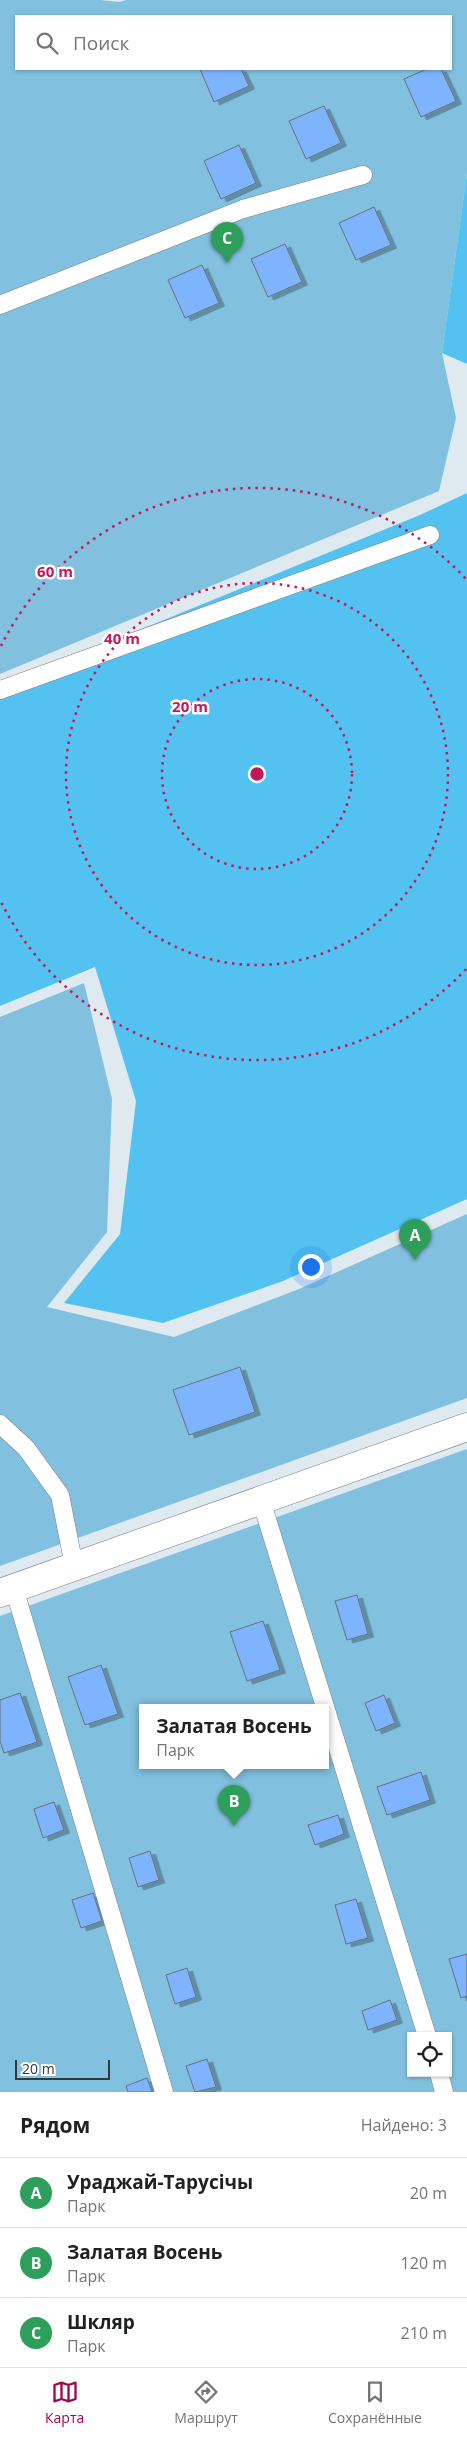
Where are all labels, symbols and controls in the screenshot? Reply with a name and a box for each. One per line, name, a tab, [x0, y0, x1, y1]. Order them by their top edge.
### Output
search box	[15, 15, 452, 70]
icon: search	[33, 29, 61, 57]
text: Поиск	[73, 30, 129, 56]
pin: C	[211, 222, 243, 263]
text: 60 m	[37, 561, 73, 581]
text: 40 m	[104, 628, 140, 648]
text: 20 m	[172, 696, 208, 716]
centre of rings	[248, 765, 266, 783]
pin: A	[399, 1219, 431, 1260]
your location	[298, 1254, 324, 1280]
popup	[139, 1704, 329, 1769]
text: Залатая Восень	[156, 1713, 312, 1739]
text: Парк	[156, 1739, 195, 1761]
pin: B	[218, 1785, 250, 1826]
map controls	[407, 2032, 452, 2077]
button: locate	[407, 2032, 452, 2077]
scale bar	[15, 2057, 110, 2080]
text: 20 m	[22, 2059, 55, 2078]
text: Рядом	[20, 2111, 90, 2139]
text: Найдено: 3	[361, 2114, 447, 2136]
text: Ураджай-Тарусічы	[67, 2169, 253, 2195]
text: A	[30, 2182, 42, 2204]
text: 20 m	[410, 2182, 447, 2204]
text: Парк	[67, 2195, 106, 2217]
text: Залатая Восень	[67, 2239, 222, 2265]
text: B	[31, 2252, 41, 2274]
text: 120 m	[401, 2252, 447, 2274]
text: Парк	[67, 2265, 106, 2287]
text: Шкляр	[67, 2309, 135, 2335]
text: C	[31, 2322, 41, 2344]
text: 210 m	[401, 2322, 447, 2344]
text: Парк	[67, 2335, 106, 2357]
tab: Карта	[45, 2378, 84, 2427]
tab: Маршрут	[174, 2378, 238, 2427]
tab: Сохранённые	[328, 2378, 422, 2427]

